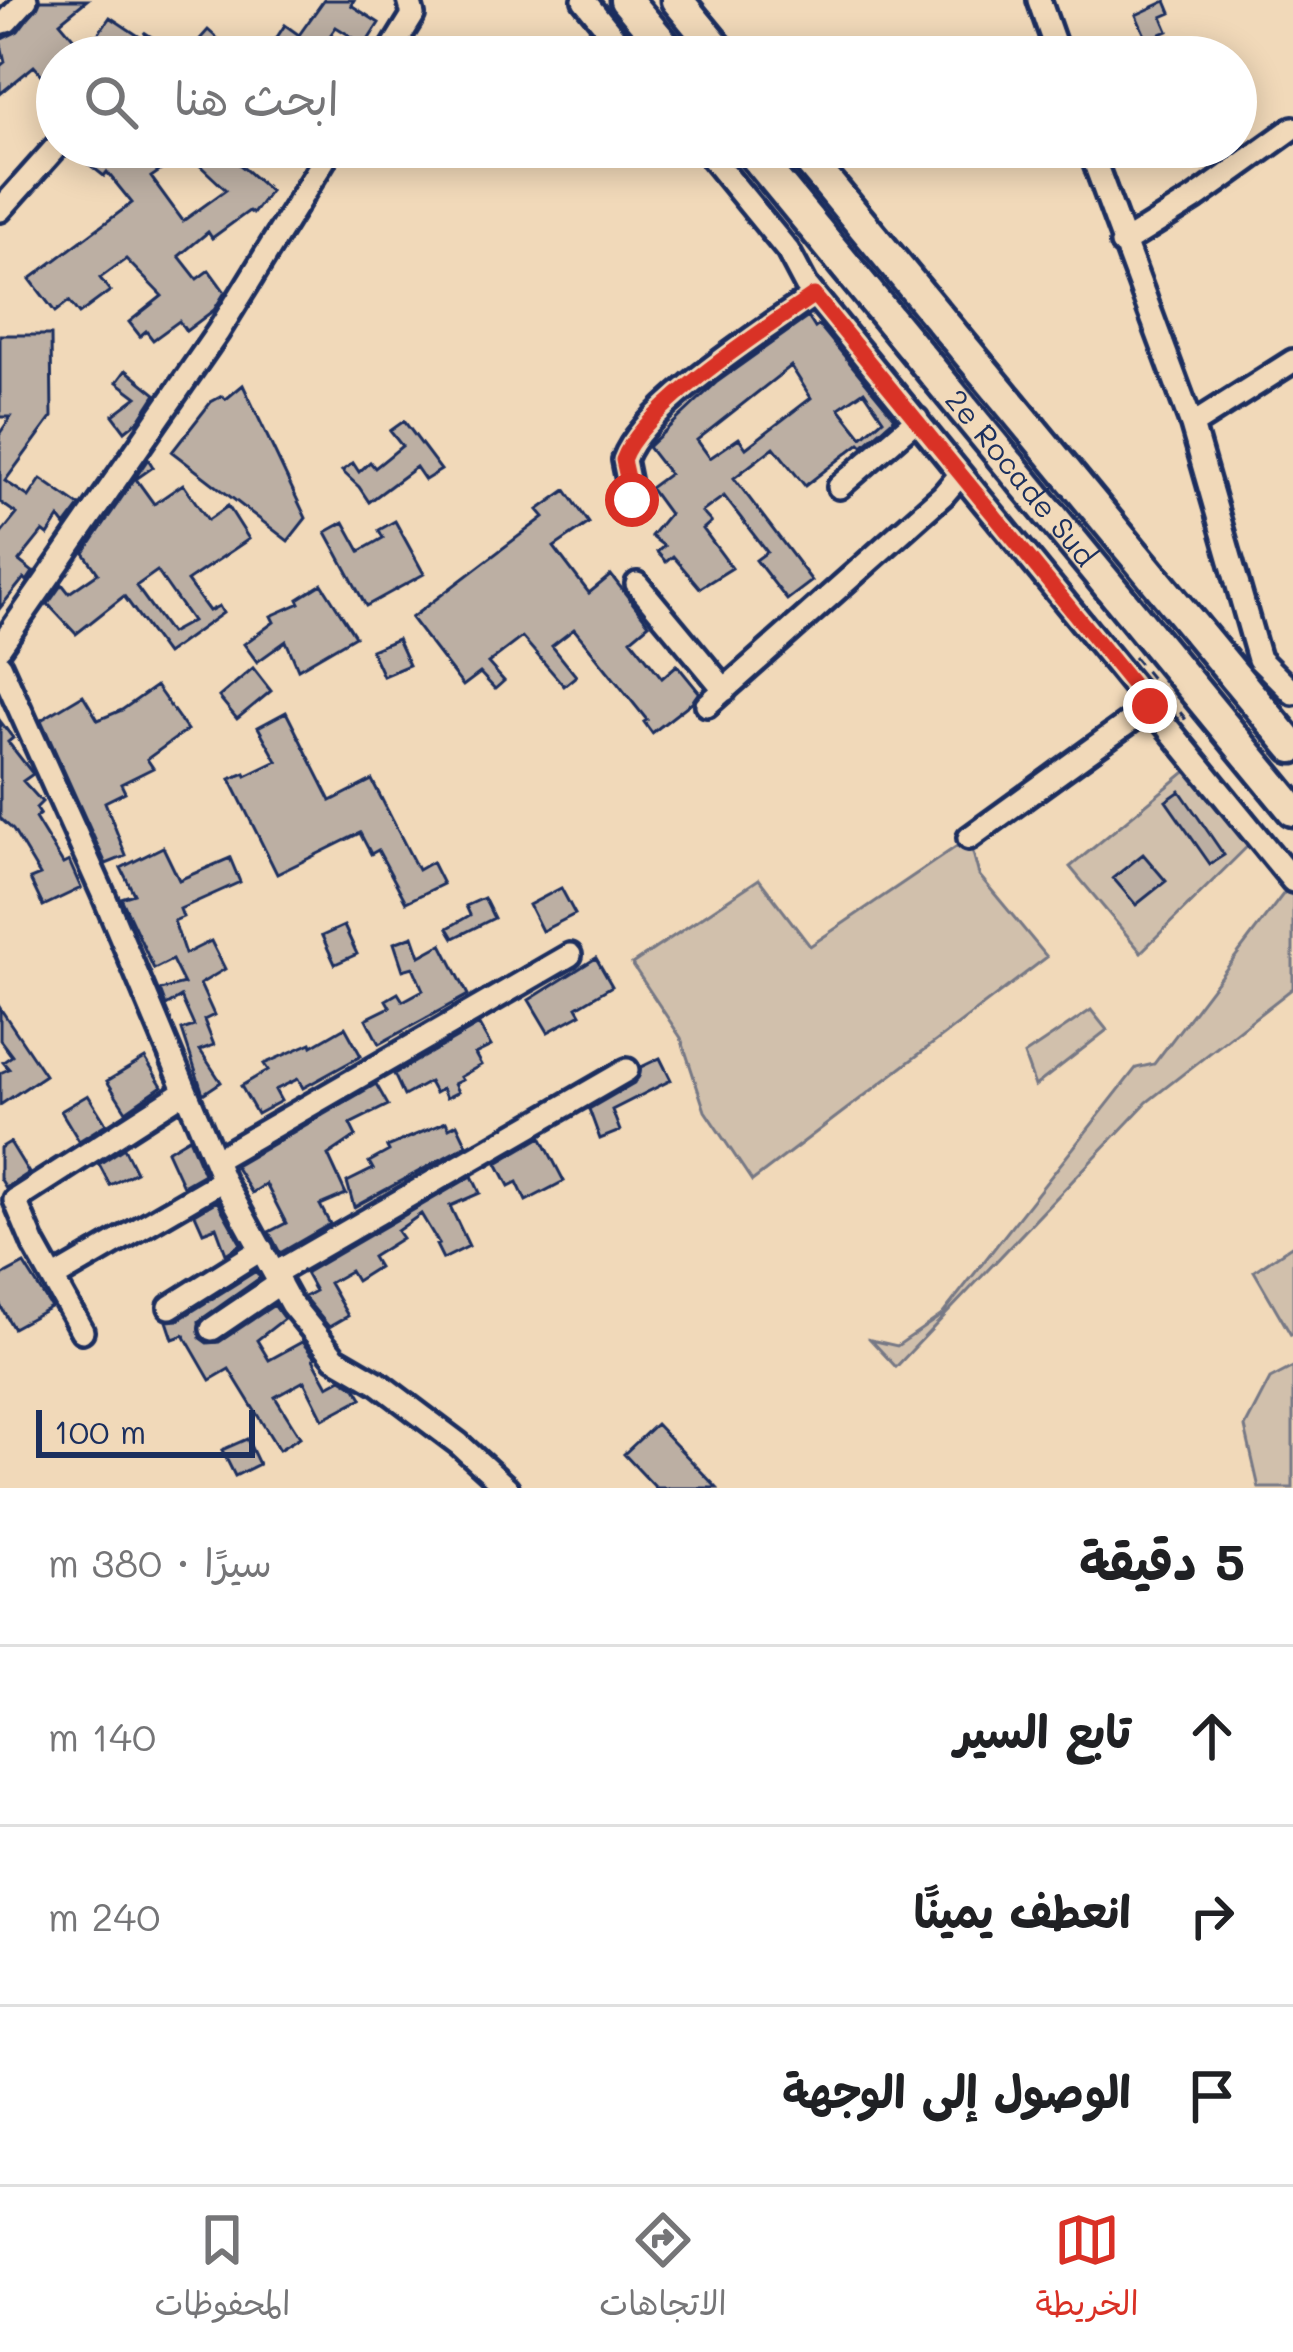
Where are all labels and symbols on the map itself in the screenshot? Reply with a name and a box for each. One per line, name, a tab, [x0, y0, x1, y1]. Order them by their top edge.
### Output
street label: 2e Rocade Sud	[937, 380, 1107, 574]
route start	[605, 473, 659, 527]
route end	[1123, 679, 1177, 733]
scale bar	[36, 1404, 255, 1457]

